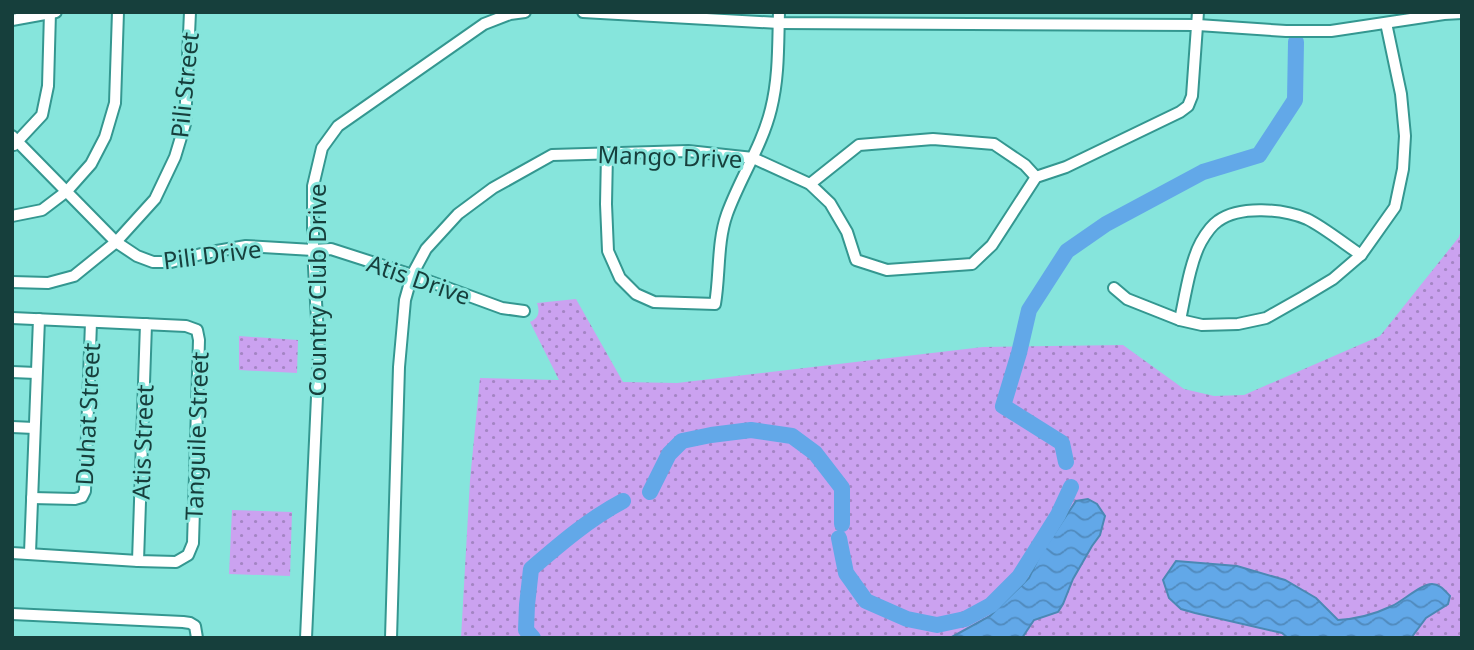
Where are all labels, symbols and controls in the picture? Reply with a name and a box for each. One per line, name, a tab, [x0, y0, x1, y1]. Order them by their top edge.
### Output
street label: Pili Street	[162, 30, 206, 140]
street label: Mango Drive	[597, 137, 743, 175]
street label: Country Club Drive	[300, 184, 333, 396]
street label: Pili Drive	[161, 232, 263, 276]
street label: Atis Drive	[363, 246, 475, 312]
street label: Duhat Street	[67, 342, 107, 486]
street label: Tanguile Street	[177, 351, 215, 521]
street label: Atis Street	[124, 384, 161, 500]

